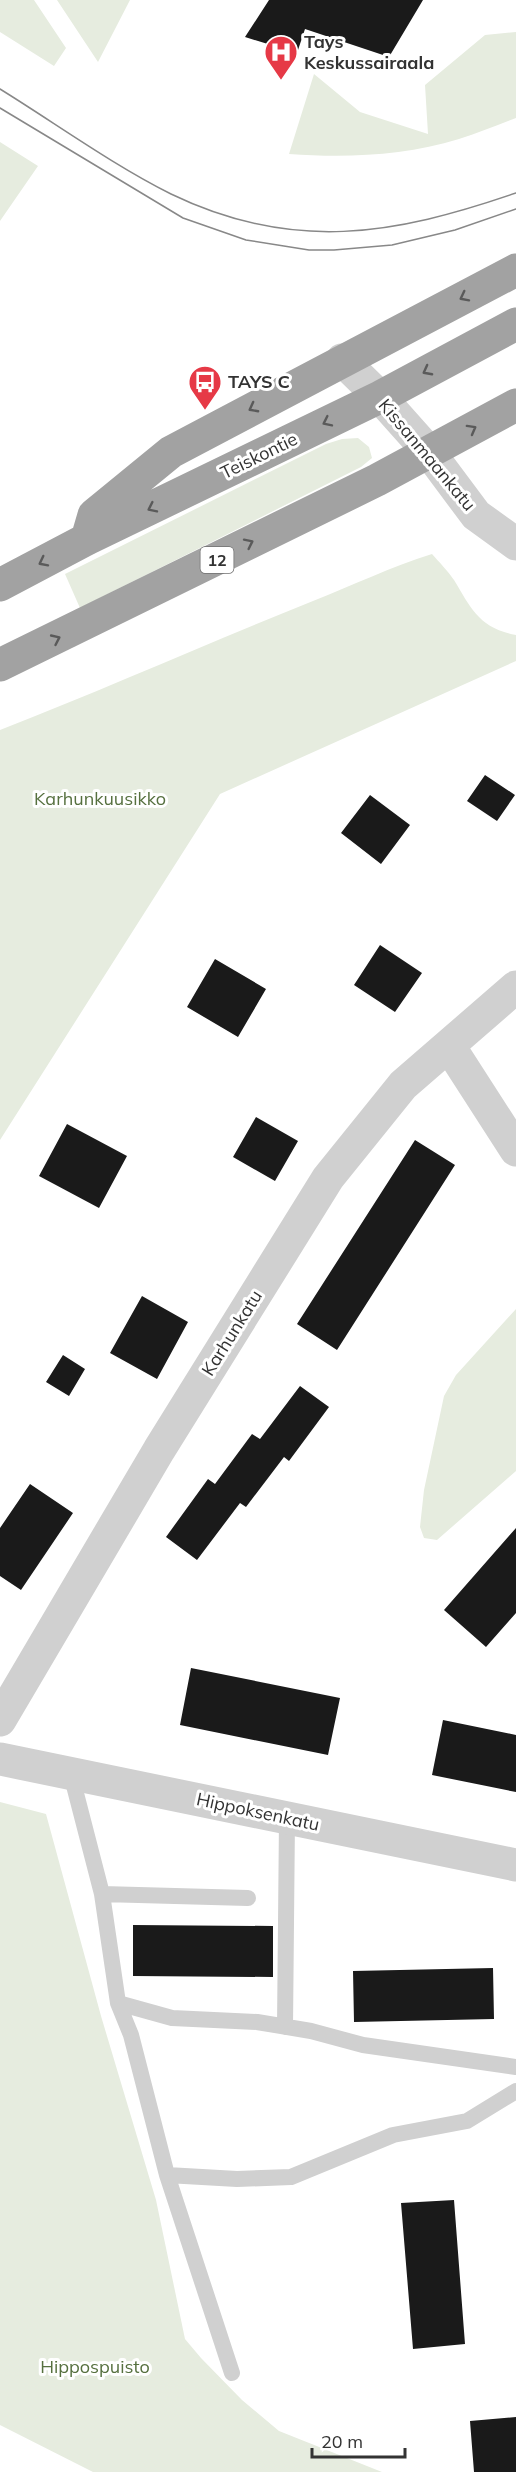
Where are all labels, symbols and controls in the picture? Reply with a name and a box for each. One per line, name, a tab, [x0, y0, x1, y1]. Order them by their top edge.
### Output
place label: Tays Keskussairaala	[304, 30, 434, 74]
hospital icon: Tays Keskussairaala	[263, 34, 299, 81]
one-way arrow	[459, 289, 470, 301]
bus stop icon: TAYS C	[187, 364, 223, 411]
one-way arrow	[423, 364, 434, 375]
place label: TAYS C	[228, 370, 290, 393]
street label: Kissanmaankatu	[374, 394, 481, 516]
one-way arrow	[249, 401, 259, 412]
one-way arrow	[323, 415, 334, 427]
one-way arrow	[466, 425, 477, 436]
street label: Teiskontie	[217, 427, 301, 484]
one-way arrow	[147, 500, 158, 512]
one-way arrow	[243, 539, 254, 551]
road number: 12	[200, 547, 234, 573]
one-way arrow	[39, 555, 50, 566]
one-way arrow	[49, 634, 60, 646]
park label: Karhunkuusikko	[34, 787, 166, 810]
street label: Karhunkatu	[196, 1286, 267, 1380]
street label: Hippoksenkatu	[195, 1787, 322, 1836]
park label: Hippospuisto	[40, 2355, 150, 2378]
scale bar	[312, 2421, 405, 2459]
text: 20 m	[321, 2430, 363, 2453]

